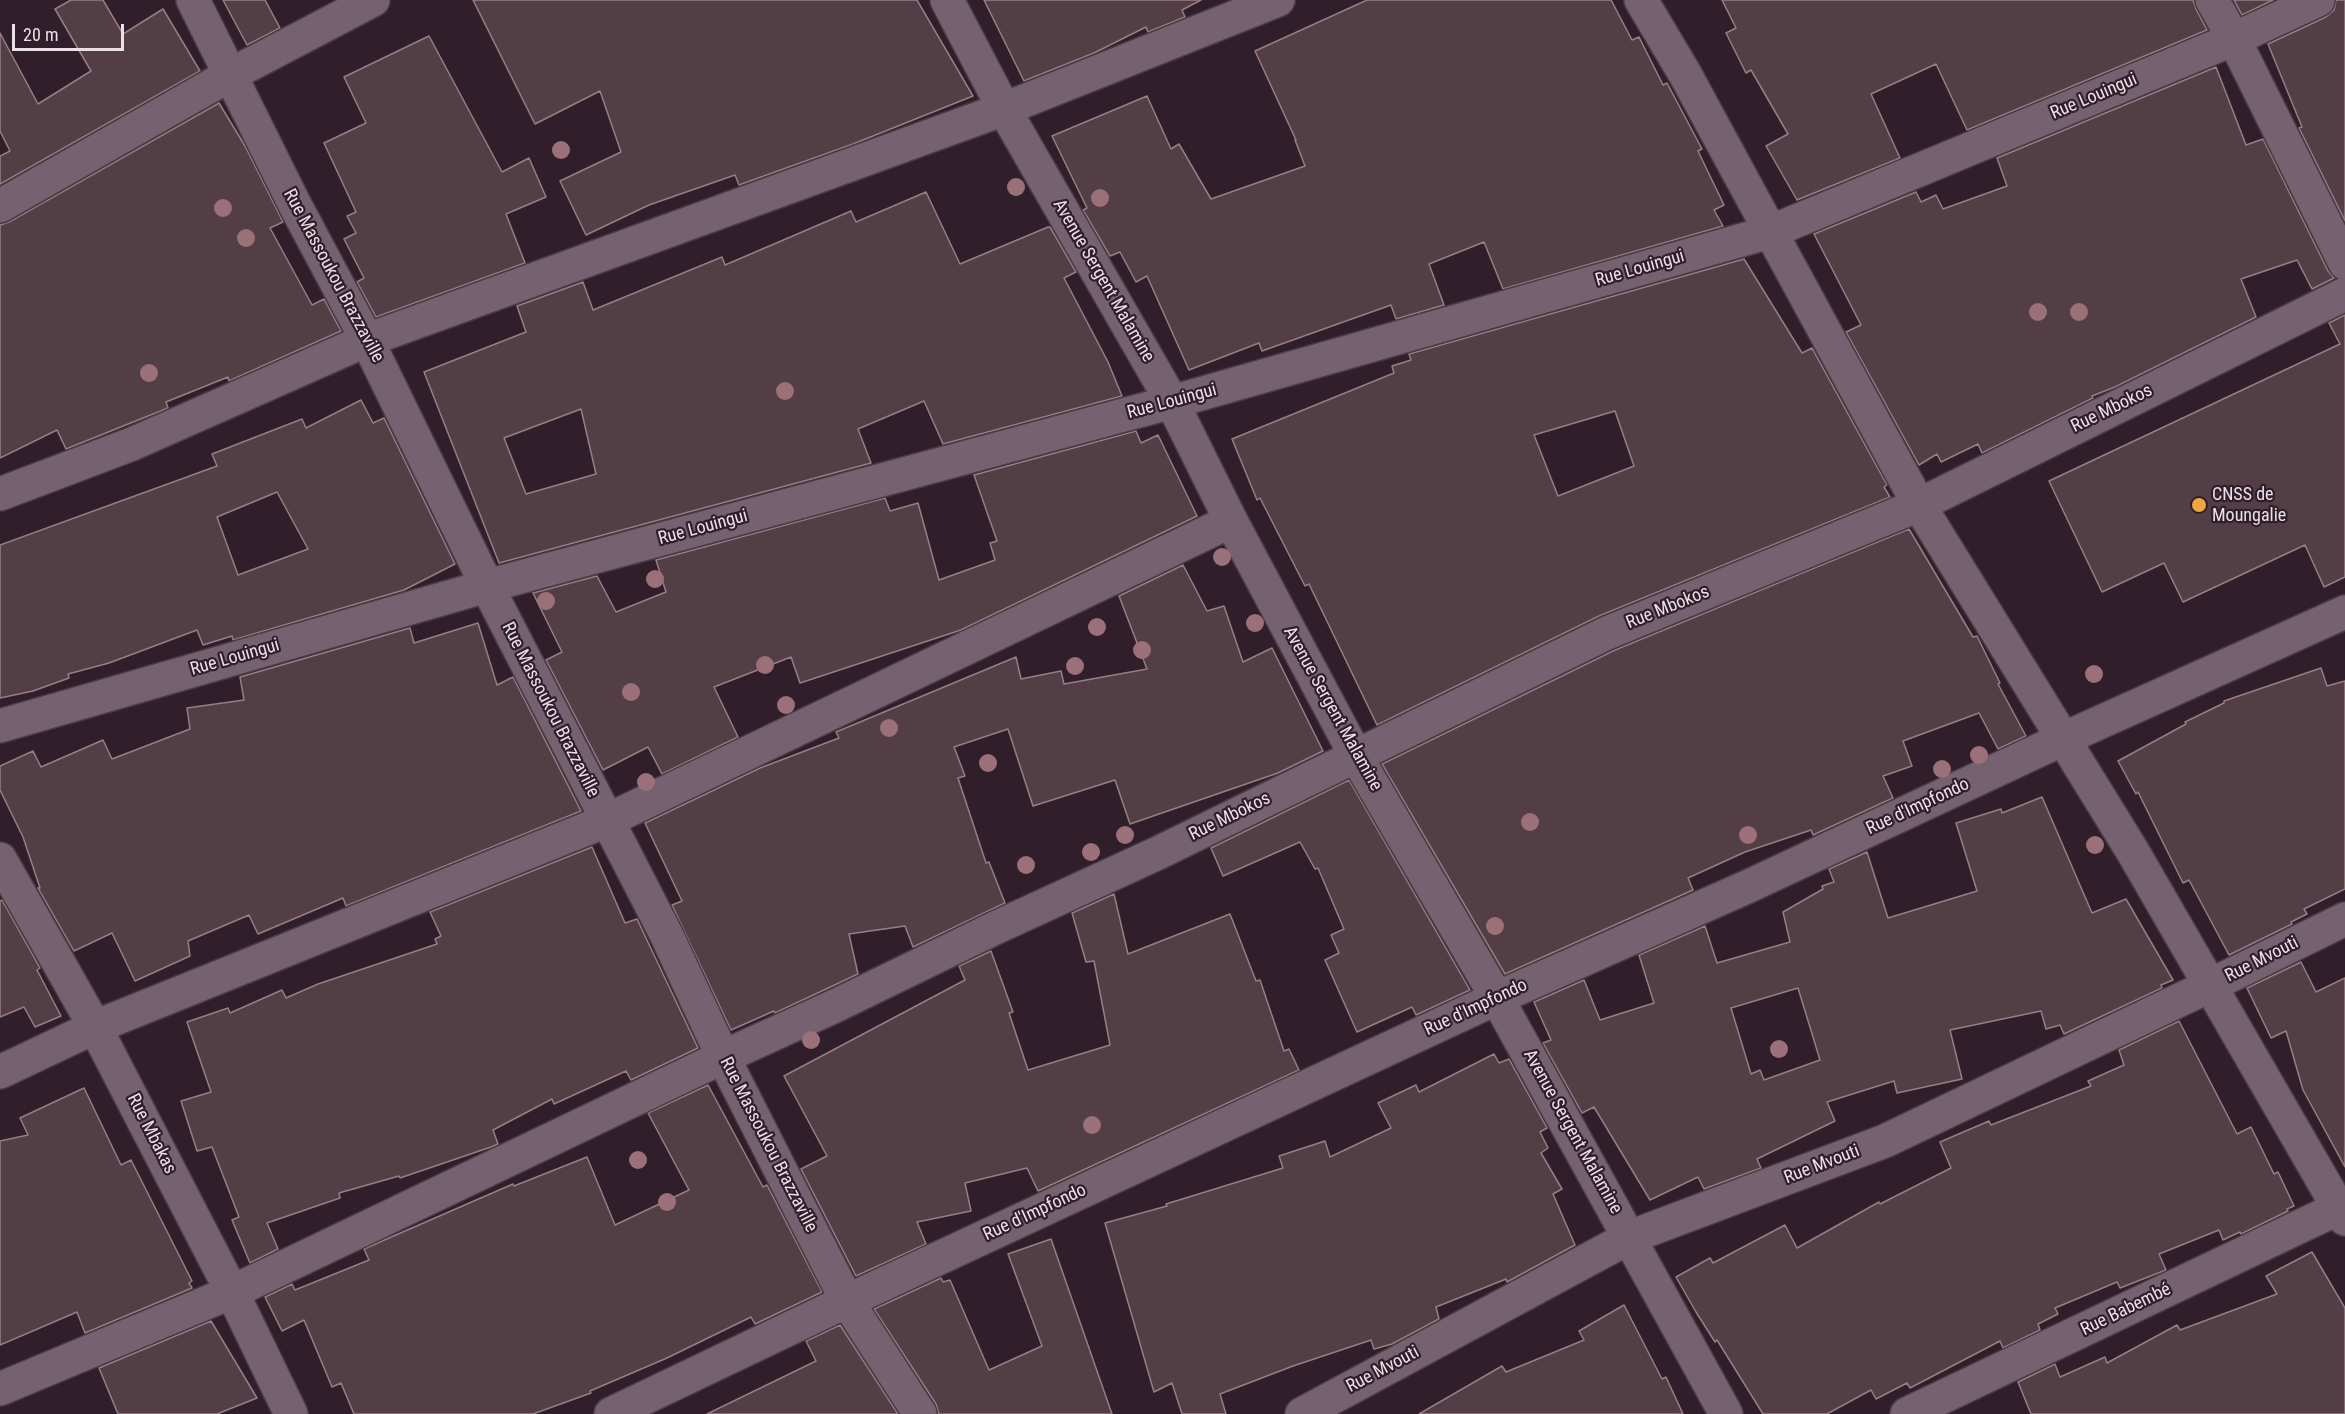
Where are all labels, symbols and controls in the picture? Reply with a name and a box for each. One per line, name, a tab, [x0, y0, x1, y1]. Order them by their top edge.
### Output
scale bar	[15, 12, 128, 50]
text: 20 m	[23, 24, 58, 45]
street label: Rue Louingui	[2048, 69, 2140, 125]
street label: Rue Massoukou Brazzaville	[278, 185, 388, 367]
street label: Avenue Sergent Malamine	[1048, 196, 1158, 366]
street label: Rue Louingui	[1593, 246, 1687, 292]
street label: Rue Louingui	[1125, 380, 1219, 424]
street label: Rue Mbokos	[2068, 380, 2156, 438]
place label: CNSS de Moungalie	[2212, 484, 2286, 526]
marker: CNSS de Moungalie	[2190, 496, 2208, 514]
street label: Rue Louingui	[656, 506, 750, 550]
street label: Rue Mbokos	[1623, 582, 1713, 634]
street label: Rue Massoukou Brazzaville	[496, 619, 604, 801]
street label: Avenue Sergent Malamine	[1278, 623, 1386, 795]
street label: Rue Louingui	[188, 635, 282, 681]
street label: Rue d'Impfondo	[1863, 774, 1973, 840]
street label: Rue Mbokos	[1186, 788, 1274, 846]
street label: Rue Mvouti	[2222, 932, 2302, 988]
street label: Rue d'Impfondo	[1421, 975, 1531, 1041]
street label: Avenue Sergent Malamine	[1518, 1046, 1626, 1218]
street label: Rue Massoukou Brazzaville	[714, 1054, 822, 1236]
street label: Rue Mbakas	[122, 1090, 180, 1178]
street label: Rue Mvouti	[1781, 1141, 1863, 1189]
street label: Rue d'Impfondo	[980, 1180, 1090, 1246]
street label: Rue Babembé	[2077, 1279, 2175, 1341]
street label: Rue Mvouti	[1343, 1342, 1423, 1398]

